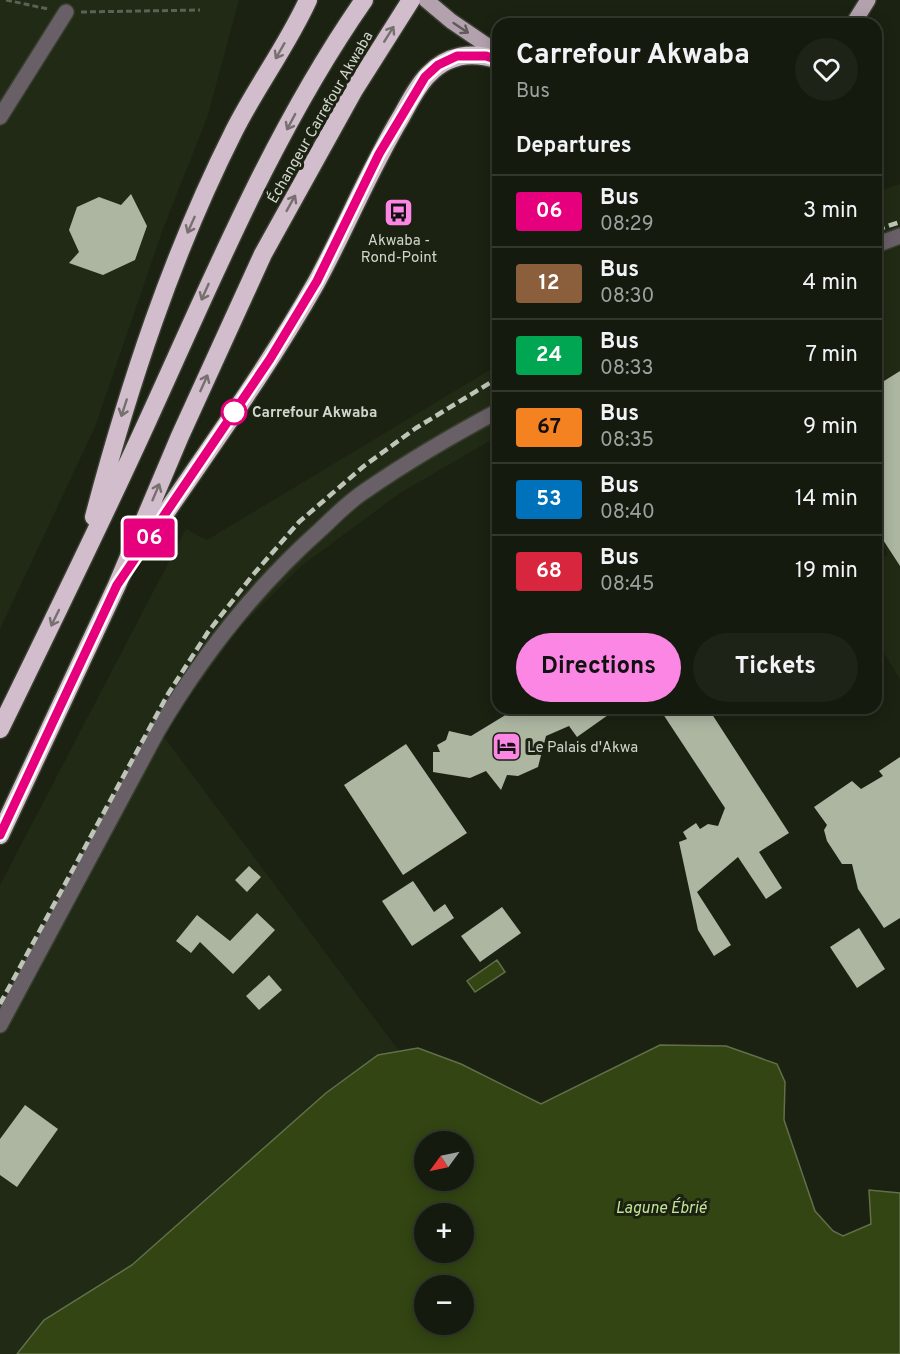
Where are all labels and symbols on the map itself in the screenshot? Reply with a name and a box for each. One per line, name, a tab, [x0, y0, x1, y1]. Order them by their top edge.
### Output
one-way arrow	[452, 22, 469, 34]
one-way arrow	[384, 26, 396, 43]
street label: Échangeur Carrefour Akwaba	[263, 28, 378, 207]
one-way arrow	[273, 42, 285, 59]
one-way arrow	[285, 113, 296, 131]
one-way arrow	[286, 194, 297, 212]
bus stop icon: Akwaba - Rond-Point	[383, 197, 415, 229]
one-way arrow	[185, 215, 197, 233]
place label: Akwaba - Rond-Point	[361, 232, 437, 268]
one-way arrow	[199, 283, 210, 301]
one-way arrow	[199, 374, 211, 392]
one-way arrow	[117, 398, 128, 417]
marker: Carrefour Akwaba	[221, 399, 247, 425]
place label: Carrefour Akwaba	[252, 404, 377, 423]
one-way arrow	[151, 484, 162, 502]
line badge: 06	[122, 518, 176, 558]
one-way arrow	[48, 608, 60, 626]
hotel icon: Le Palais d'Akwa	[490, 731, 522, 763]
place label: Le Palais d'Akwa	[527, 739, 638, 758]
north arrow	[414, 1131, 474, 1191]
water label: Lagune Ébrié	[616, 1197, 708, 1219]

